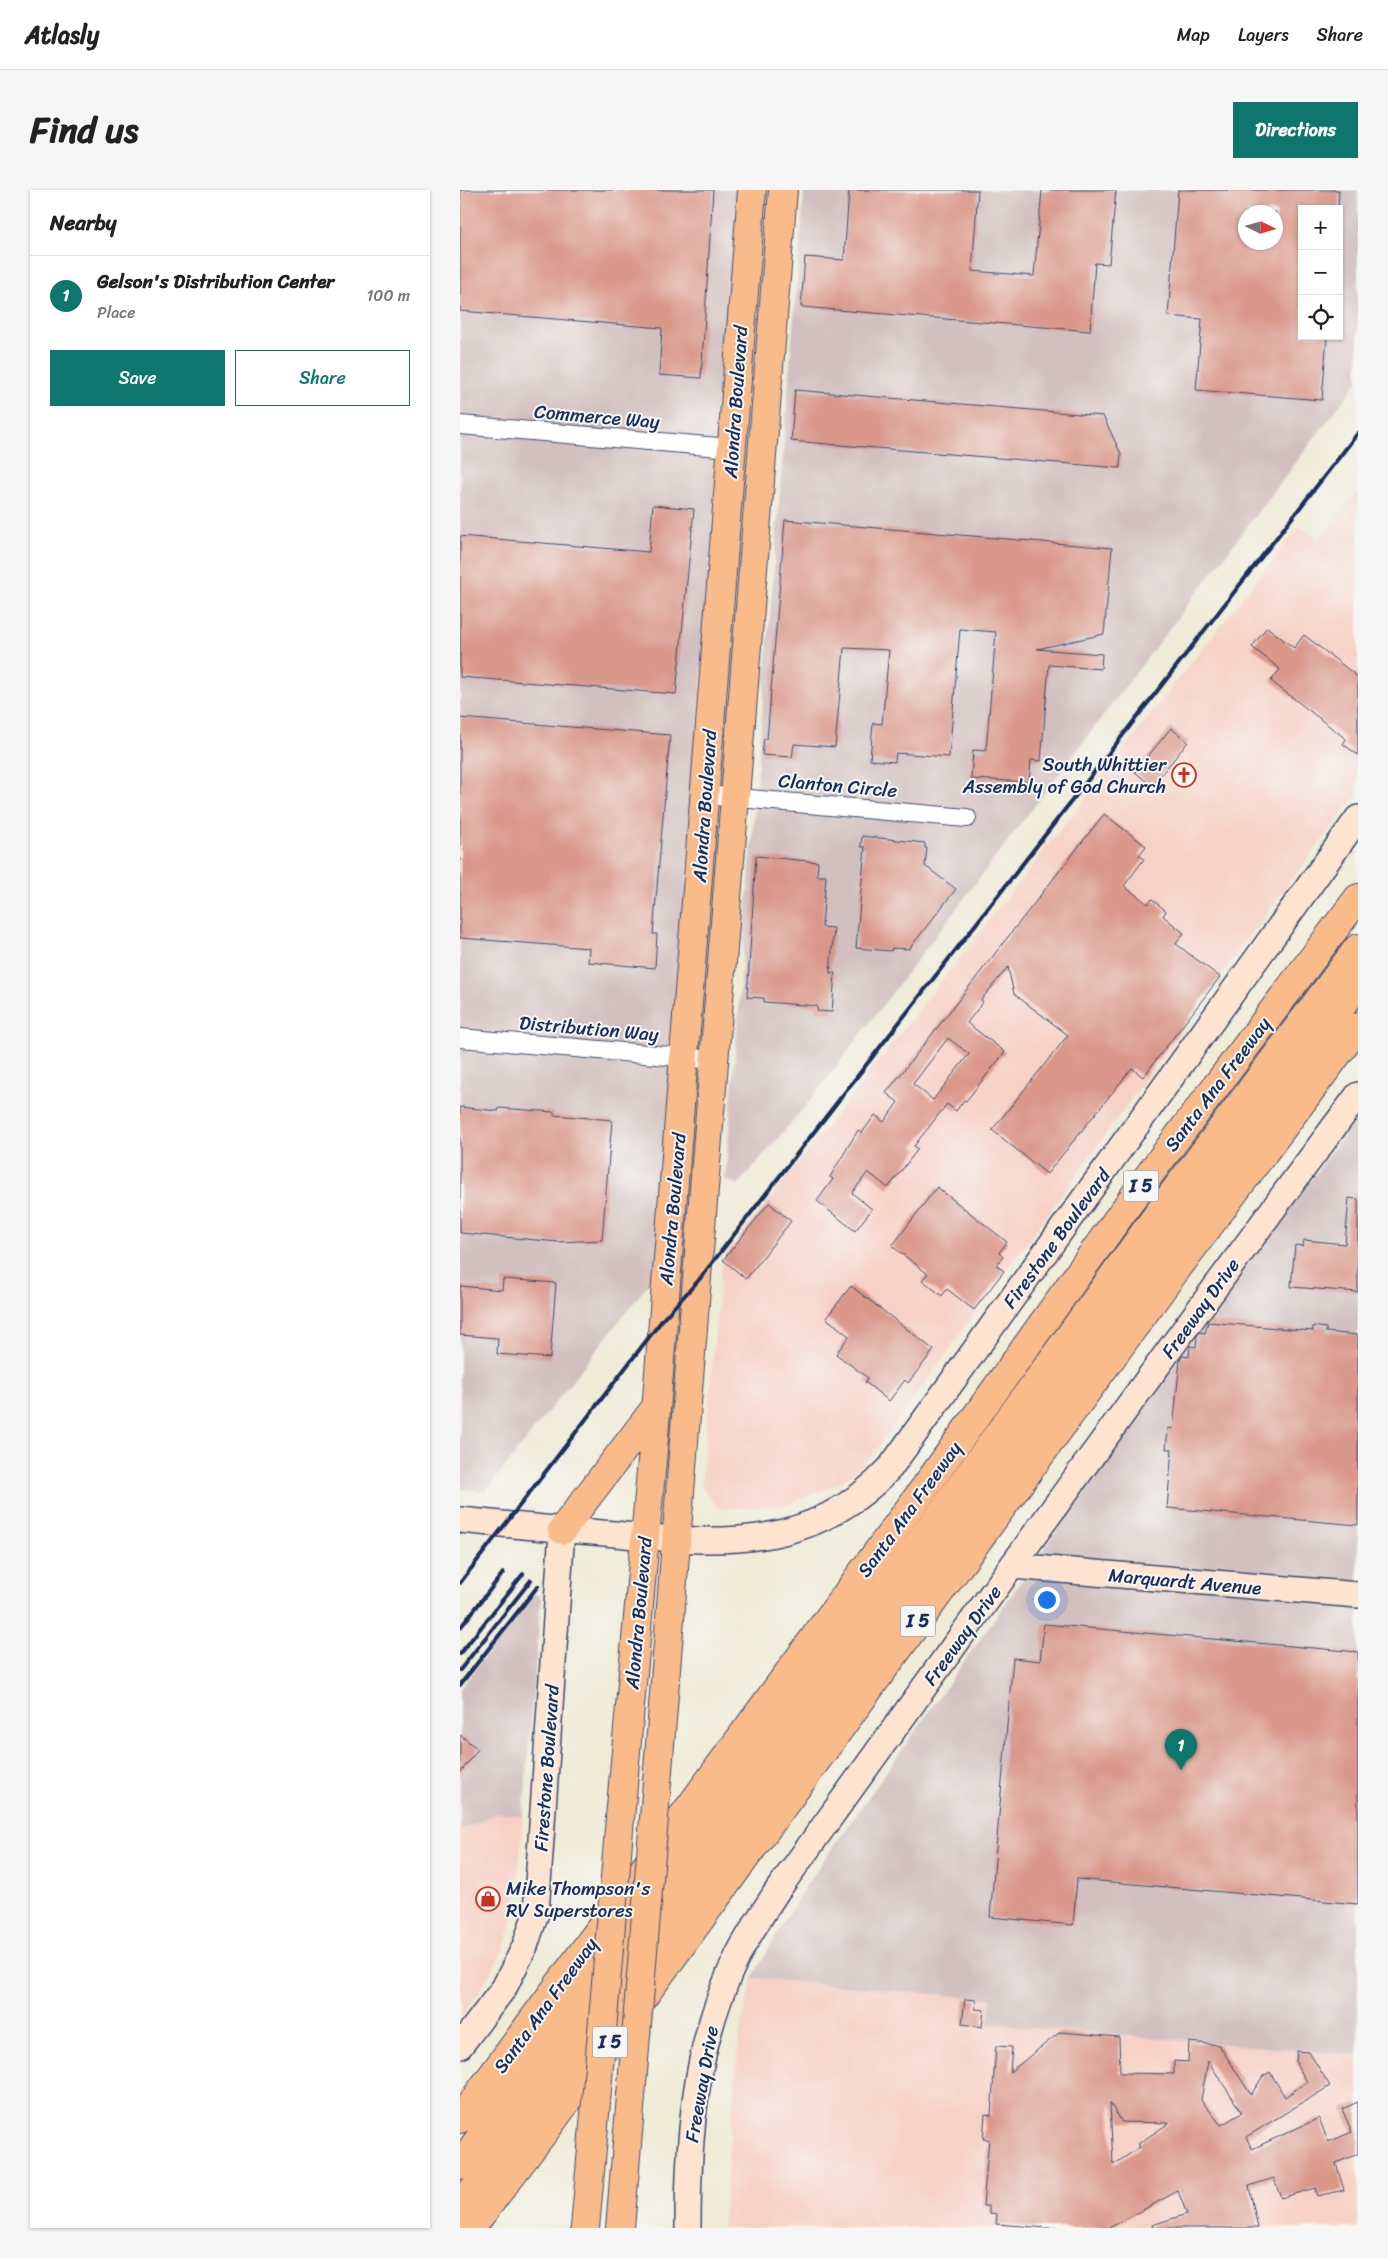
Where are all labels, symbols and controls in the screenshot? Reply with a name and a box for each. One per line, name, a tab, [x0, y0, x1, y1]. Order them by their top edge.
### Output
text: Atlasly	[25, 14, 99, 56]
text: Map	[1177, 19, 1210, 51]
text: Layers	[1238, 19, 1289, 51]
text: Share	[1317, 19, 1363, 51]
text: Find us	[30, 99, 138, 161]
button: Directions	[1233, 102, 1358, 158]
text: Nearby	[50, 204, 116, 242]
north arrow	[1238, 205, 1283, 250]
map controls	[1298, 205, 1343, 340]
button: +	[1298, 205, 1343, 250]
button: −	[1298, 250, 1343, 295]
text: Gelson's Distribution Center	[97, 265, 334, 298]
text: 1	[63, 281, 69, 310]
text: 100 m	[366, 281, 410, 310]
button: locate	[1298, 295, 1343, 340]
text: Place	[97, 298, 136, 327]
street label: Alondra Boulevard	[714, 324, 757, 480]
button: Save	[50, 350, 225, 406]
button: Share	[235, 350, 410, 406]
street label: Commerce Way	[533, 395, 661, 438]
street label: Alondra Boulevard	[683, 728, 726, 884]
place label: South Whittier Assembly of God Church	[962, 748, 1167, 803]
church icon: South Whittier Assembly of God Church	[1171, 762, 1197, 788]
street label: Clanton Circle	[777, 764, 899, 807]
street label: Distribution Way	[518, 1006, 660, 1051]
street label: Santa Ana Freeway	[1156, 1010, 1279, 1159]
street label: Alondra Boulevard	[649, 1130, 696, 1288]
street label: Firestone Boulevard	[994, 1160, 1119, 1316]
road number: I 5	[1124, 1170, 1158, 1201]
street label: Freeway Drive	[1152, 1251, 1249, 1366]
street label: Santa Ana Freeway	[848, 1434, 970, 1584]
street label: Alondra Boulevard	[615, 1534, 662, 1692]
street label: Marquardt Avenue	[1107, 1558, 1263, 1605]
street label: Freeway Drive	[914, 1578, 1011, 1693]
your location	[1034, 1587, 1060, 1613]
road number: I 5	[900, 1605, 936, 1636]
street label: Firestone Boulevard	[524, 1683, 569, 1853]
pin: 1	[1165, 1729, 1197, 1770]
place label: Mike Thompson's RV Superstores	[506, 1872, 650, 1927]
shop icon: Mike Thompson's RV Superstores	[475, 1886, 501, 1912]
street label: Santa Ana Freeway	[484, 1930, 606, 2080]
street label: Freeway Drive	[675, 2023, 728, 2145]
road number: I 5	[592, 2026, 628, 2058]

